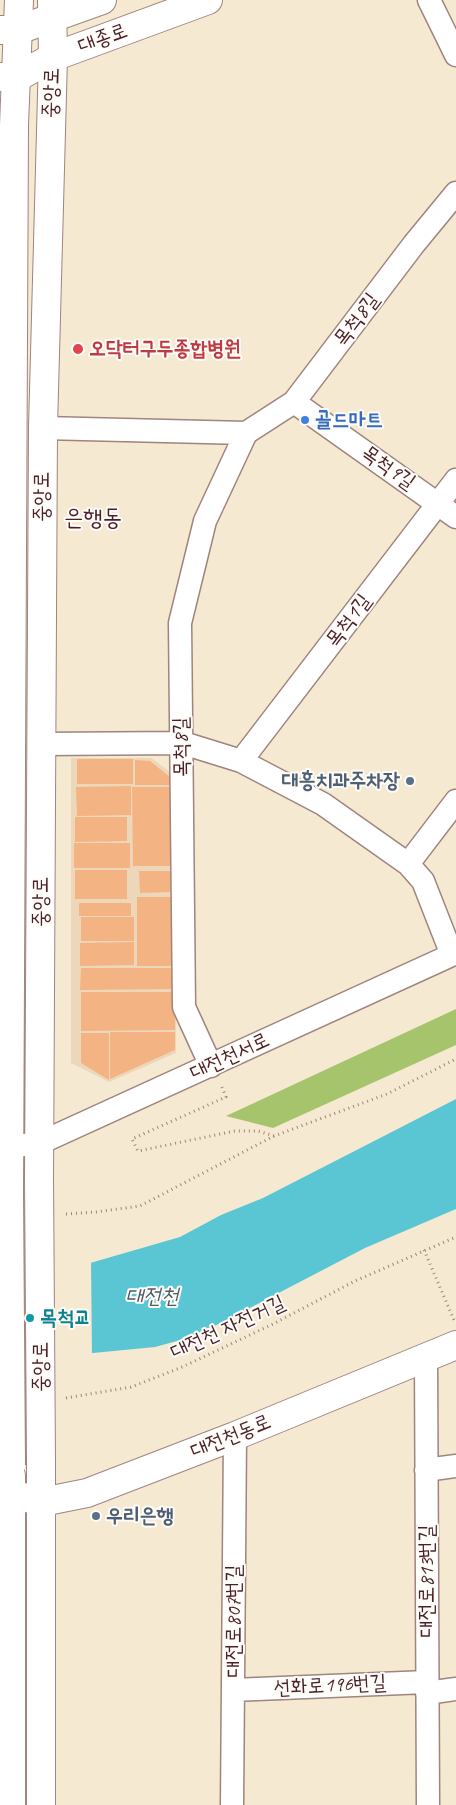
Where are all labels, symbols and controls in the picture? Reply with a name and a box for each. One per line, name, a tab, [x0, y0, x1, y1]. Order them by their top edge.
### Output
street label: 대종로	[75, 18, 131, 60]
street label: 중앙로	[39, 67, 65, 119]
street label: 목척8길	[329, 288, 385, 352]
place label: 오닥터구두종합병원	[89, 336, 241, 362]
marker: 오닥터구두종합병원	[71, 342, 85, 356]
place label: 골드마트	[315, 407, 383, 433]
marker: 골드마트	[299, 414, 311, 426]
street label: 목척9길	[356, 440, 420, 496]
street label: 중앙로	[29, 472, 55, 522]
district label: 은행동	[64, 505, 122, 533]
street label: 목척1길	[321, 589, 377, 653]
street label: 목척8길	[169, 717, 195, 777]
place label: 대흥치과주차장	[282, 768, 400, 794]
marker: 대흥치과주차장	[404, 775, 416, 787]
street label: 중앙로	[28, 877, 54, 927]
street label: 대전천서로	[186, 1028, 274, 1086]
water label: 대전천	[125, 1284, 179, 1310]
street label: 대전천 자전거길	[167, 1291, 289, 1365]
place label: 목척교	[40, 1305, 91, 1331]
marker: 목척교	[24, 1312, 36, 1324]
street label: 중앙로	[28, 1342, 54, 1392]
street label: 대전천동로	[187, 1409, 275, 1465]
place label: 우리은행	[106, 1503, 174, 1529]
marker: 우리은행	[90, 1510, 102, 1522]
street label: 대전로813번길	[414, 1525, 440, 1637]
street label: 대전로807번길	[221, 1565, 247, 1677]
street label: 선화로196번길	[273, 1670, 387, 1702]

